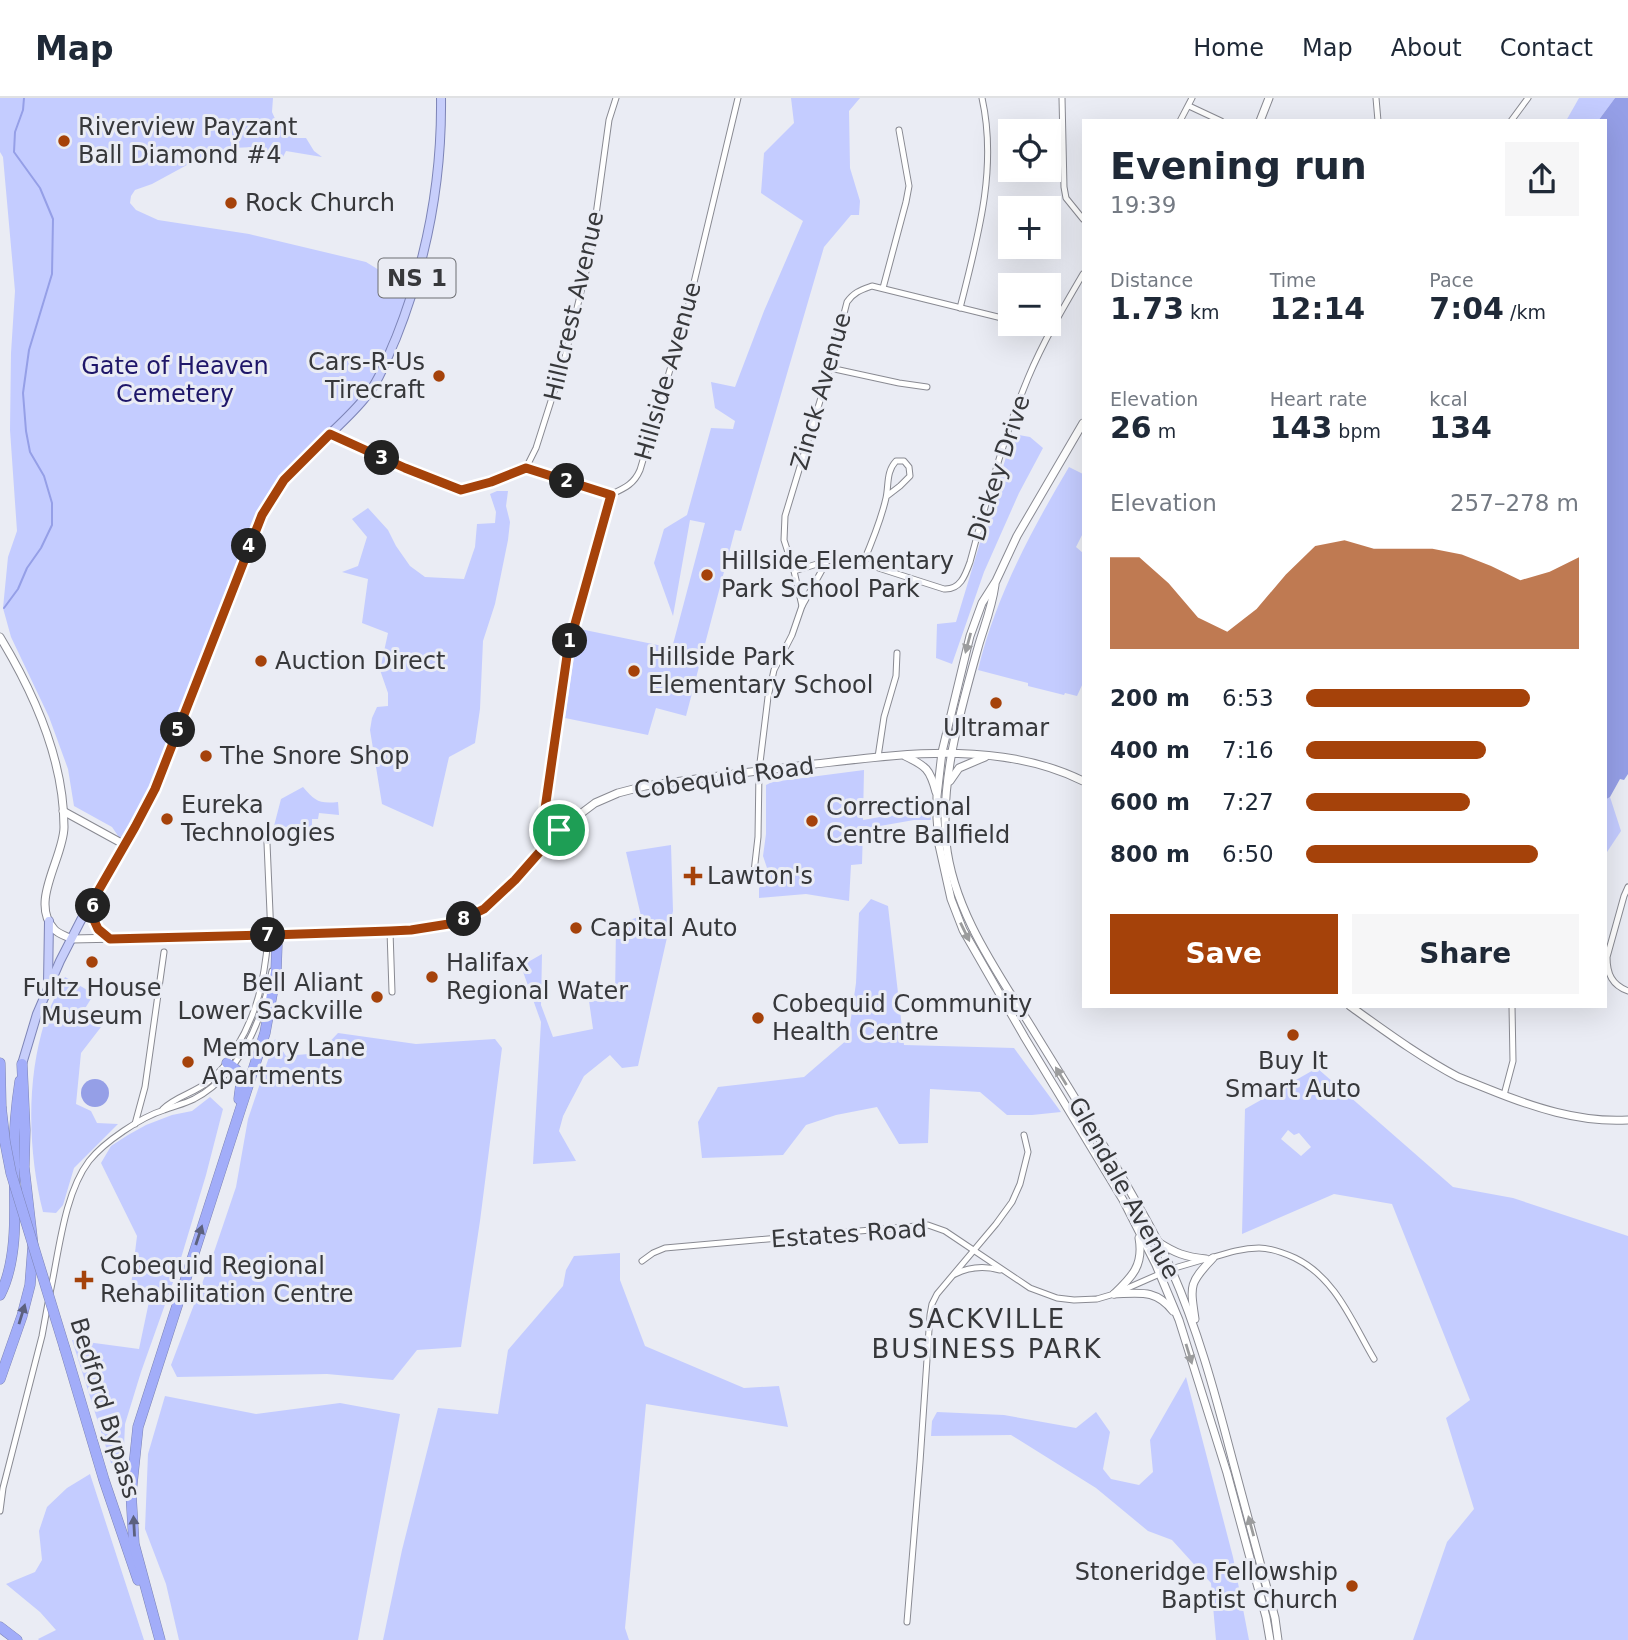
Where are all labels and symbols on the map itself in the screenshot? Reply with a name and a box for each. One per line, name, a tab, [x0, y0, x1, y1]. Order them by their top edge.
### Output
place label: Riverview Payzant Ball Diamond #4	[78, 113, 297, 169]
marker: Riverview Payzant Ball Diamond #4	[56, 133, 72, 149]
place label: Rock Church	[245, 189, 395, 217]
marker: Rock Church	[223, 195, 239, 211]
street label: Hillcrest Avenue	[539, 208, 609, 404]
road number: NS 1	[378, 258, 456, 298]
street label: Hillside Avenue	[629, 279, 707, 463]
street label: Zinck Avenue	[785, 309, 857, 473]
place label: Cars-R-Us Tirecraft	[308, 348, 425, 404]
park label: Gate of Heaven Cemetery	[81, 352, 269, 408]
marker: Cars-R-Us Tirecraft	[431, 368, 447, 384]
street label: Dickey Drive	[962, 391, 1036, 545]
pin: 3	[364, 440, 400, 476]
pin: 2	[550, 464, 584, 498]
pin: 4	[232, 528, 266, 564]
place label: Hillside Elementary Park School Park	[721, 547, 954, 603]
marker: Hillside Elementary Park School Park	[699, 567, 715, 583]
pin: 1	[552, 624, 588, 658]
one-way arrow	[962, 632, 973, 654]
place label: Hillside Park Elementary School	[648, 643, 873, 699]
place label: Auction Direct	[275, 647, 445, 675]
marker: Auction Direct	[253, 653, 269, 669]
marker: Hillside Park Elementary School	[626, 663, 642, 679]
marker: Ultramar	[988, 695, 1004, 711]
pin: 5	[160, 712, 196, 748]
place label: Ultramar	[943, 714, 1049, 742]
place label: The Snore Shop	[219, 742, 410, 770]
marker: The Snore Shop	[198, 748, 214, 764]
street label: Cobequid Road	[632, 751, 816, 805]
place label: Eureka Technologies	[180, 791, 335, 847]
place label: Correctional Centre Ballfield	[826, 793, 1010, 849]
pin	[529, 800, 589, 860]
marker: Eureka Technologies	[159, 811, 175, 827]
marker: Correctional Centre Ballfield	[804, 813, 820, 829]
place label: Lawton's	[707, 862, 813, 890]
marker: Lawton's	[685, 868, 701, 884]
pin: 6	[76, 888, 110, 924]
pin: 8	[447, 902, 482, 936]
place label: Capital Auto	[590, 914, 738, 942]
pin: 7	[250, 918, 286, 952]
marker: Capital Auto	[568, 920, 584, 936]
one-way arrow	[959, 922, 971, 942]
place label: Halifax Regional Water	[446, 949, 628, 1005]
marker: Fultz House Museum	[84, 954, 100, 970]
place label: Bell Aliant Lower Sackville	[177, 969, 363, 1025]
marker: Halifax Regional Water	[424, 969, 440, 985]
place label: Fultz House Museum	[22, 974, 162, 1030]
marker: Bell Aliant Lower Sackville	[369, 989, 385, 1005]
place label: Cobequid Community Health Centre	[772, 990, 1032, 1046]
marker: Cobequid Community Health Centre	[750, 1010, 766, 1026]
marker: Buy It Smart Auto	[1285, 1027, 1301, 1043]
place label: Memory Lane Apartments	[202, 1034, 365, 1090]
place label: Buy It Smart Auto	[1225, 1047, 1361, 1103]
marker: Memory Lane Apartments	[180, 1054, 196, 1070]
one-way arrow	[1055, 1066, 1068, 1085]
street label: Glendale Avenue	[1062, 1092, 1186, 1284]
street label: Estates Road	[770, 1215, 928, 1253]
one-way arrow	[194, 1224, 205, 1245]
place label: Cobequid Regional Rehabilitation Centre	[100, 1252, 354, 1308]
marker: Cobequid Regional Rehabilitation Centre	[74, 1270, 94, 1290]
one-way arrow	[17, 1304, 27, 1325]
district label: SACKVILLE BUSINESS PARK	[871, 1304, 1103, 1364]
street label: Bedford Bypass	[64, 1314, 146, 1502]
one-way arrow	[1185, 1343, 1195, 1364]
one-way arrow	[128, 1515, 139, 1537]
one-way arrow	[1245, 1515, 1255, 1536]
place label: Stoneridge Fellowship Baptist Church	[1075, 1558, 1338, 1614]
marker: Stoneridge Fellowship Baptist Church	[1344, 1578, 1360, 1594]

